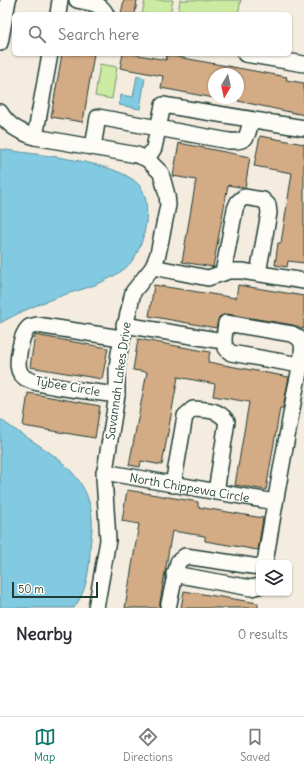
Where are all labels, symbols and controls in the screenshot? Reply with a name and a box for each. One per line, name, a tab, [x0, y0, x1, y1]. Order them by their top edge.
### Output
search box	[12, 12, 292, 56]
icon: search	[26, 23, 48, 45]
text: Search here	[58, 25, 139, 44]
north arrow	[208, 68, 244, 104]
street label: Savannah Lakes Drive	[102, 321, 134, 441]
street label: Tybee Circle	[35, 373, 101, 399]
street label: North Chippewa Circle	[129, 469, 251, 505]
map controls	[256, 560, 292, 596]
button: layers	[256, 560, 292, 596]
scale bar	[12, 580, 98, 599]
text: 50 m	[18, 582, 44, 596]
text: Nearby	[16, 623, 72, 645]
text: 0 results	[238, 626, 288, 643]
tab: Map	[34, 726, 56, 764]
tab: Directions	[123, 726, 173, 764]
tab: Saved	[240, 726, 270, 764]

